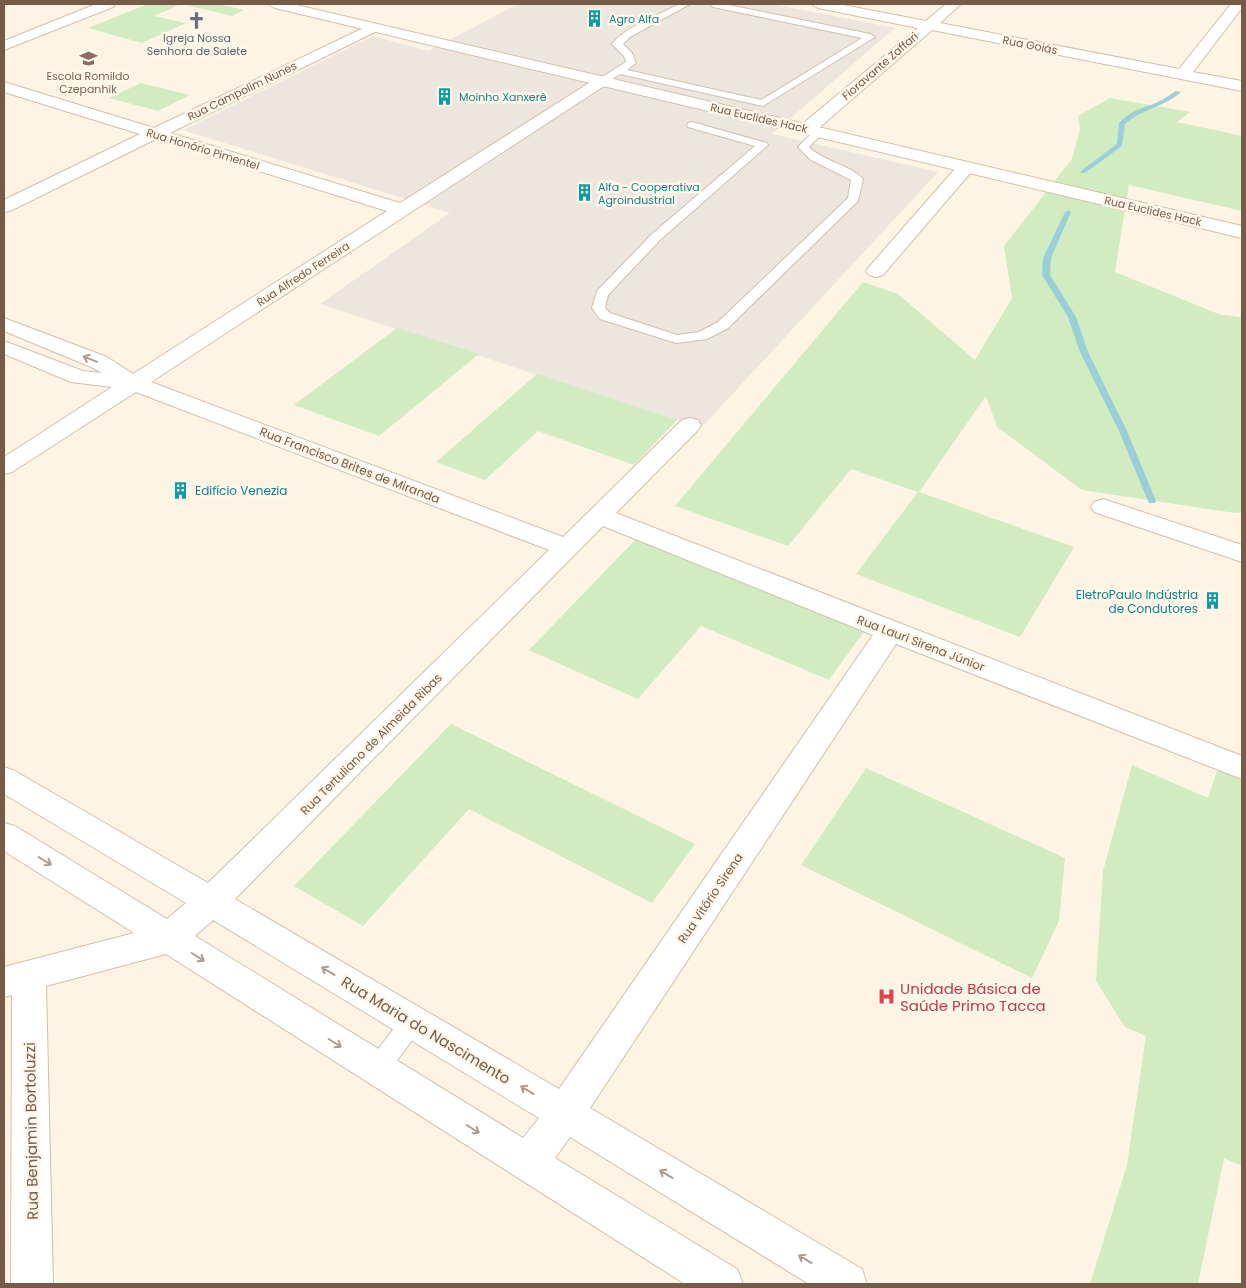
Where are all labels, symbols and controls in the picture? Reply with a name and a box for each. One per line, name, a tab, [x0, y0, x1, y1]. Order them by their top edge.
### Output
building icon: Agro Alfa	[585, 9, 605, 29]
church icon: Igreja Nossa Senhora de Salete	[187, 10, 207, 30]
place label: Agro Alfa	[609, 11, 659, 27]
street label: Fioravante Zaffari	[838, 28, 922, 104]
place label: Igreja Nossa Senhora de Salete	[147, 30, 247, 59]
street label: Rua Goiás	[1001, 32, 1059, 58]
school or university icon: Escola Romildo Czepanhik	[78, 48, 98, 68]
street label: Rua Campolim Nunes	[185, 57, 300, 124]
place label: Escola Romildo Czepanhik	[46, 68, 130, 97]
building icon: Moinho Xanxerê	[435, 87, 455, 107]
place label: Moinho Xanxerê	[459, 89, 547, 105]
street label: Rua Euclides Hack	[709, 99, 809, 137]
street label: Rua Honório Pimentel	[145, 124, 261, 174]
place label: Alfa - Cooperativa Agroindustrial	[598, 179, 700, 208]
building icon: Alfa - Cooperativa Agroindustrial	[574, 183, 594, 203]
street label: Rua Euclides Hack	[1103, 192, 1203, 230]
street label: Rua Alfredo Ferreira	[253, 238, 353, 310]
one-way arrow	[83, 353, 98, 363]
street label: Rua Francisco Brites de Miranda	[257, 423, 443, 507]
building icon: Edifício Venezia	[171, 480, 191, 500]
place label: Edifício Venezia	[195, 482, 287, 499]
place label: EletroPaulo Indústria de Condutores	[1076, 586, 1198, 617]
building icon: EletroPaulo Indústria de Condutores	[1202, 591, 1222, 611]
street label: Rua Lauri Sirena Júnior	[855, 611, 988, 675]
street label: Rua Tertuliano de Almeida Ribas	[296, 669, 446, 819]
street label: Rua Vitório Sirena	[673, 850, 747, 946]
one-way arrow	[38, 856, 52, 866]
one-way arrow	[190, 952, 204, 962]
one-way arrow	[321, 965, 335, 975]
street label: Rua Maria do Nascimento	[338, 971, 514, 1089]
place label: Unidade Básica de Saúde Primo Tacca	[900, 978, 1046, 1016]
hospital icon: Unidade Básica de Saúde Primo Tacca	[876, 987, 896, 1007]
one-way arrow	[328, 1038, 342, 1048]
street label: Rua Benjamin Bortoluzzi	[19, 1042, 43, 1220]
one-way arrow	[521, 1085, 535, 1095]
one-way arrow	[466, 1124, 480, 1134]
one-way arrow	[660, 1169, 674, 1179]
one-way arrow	[798, 1253, 812, 1263]

